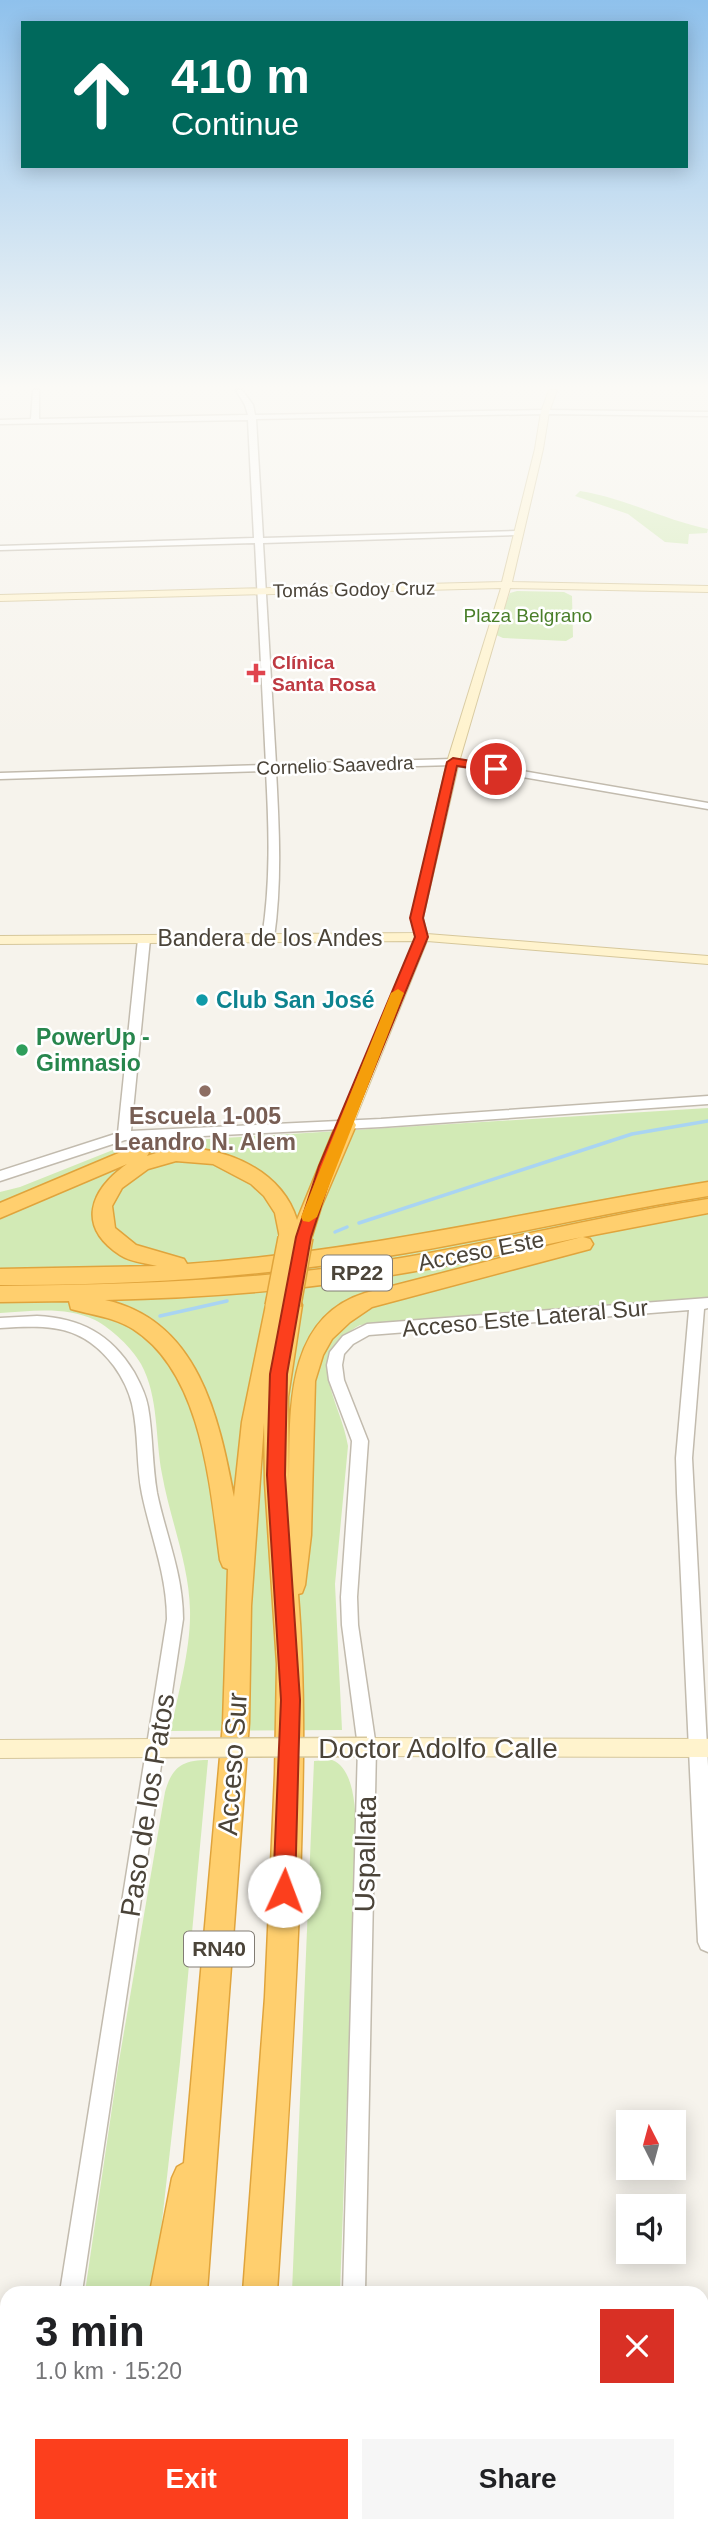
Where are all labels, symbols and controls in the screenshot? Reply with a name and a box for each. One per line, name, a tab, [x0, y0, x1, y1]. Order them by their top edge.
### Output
icon: ahead	[56, 49, 147, 140]
text: 410 m	[171, 49, 310, 103]
text: Continue	[171, 106, 299, 142]
street label: Tomás Godoy Cruz	[273, 578, 435, 601]
park label: Plaza Belgrano	[464, 605, 592, 626]
place label: Clínica Santa Rosa	[272, 652, 376, 695]
marker: Clínica Santa Rosa	[246, 663, 266, 683]
pin	[466, 739, 526, 799]
icon: arrive	[477, 750, 515, 788]
street label: Cornelio Saavedra	[256, 752, 414, 779]
street label: Bandera de los Andes	[157, 925, 383, 951]
place label: Club San José	[216, 987, 374, 1013]
marker: Club San José	[194, 992, 210, 1008]
place label: PowerUp - Gimnasio	[36, 1024, 150, 1076]
marker: PowerUp - Gimnasio	[14, 1042, 30, 1058]
marker: Escuela 1-005 Leandro N. Alem	[197, 1083, 213, 1099]
place label: Escuela 1-005 Leandro N. Alem	[114, 1103, 296, 1155]
street label: Acceso Este	[416, 1226, 546, 1276]
road number: RP22	[322, 1256, 392, 1290]
street label: Acceso Este Lateral Sur	[401, 1294, 649, 1342]
street label: Paso de los Patos	[115, 1691, 180, 1919]
street label: Acceso Sur	[212, 1692, 253, 1837]
street label: Doctor Adolfo Calle	[318, 1733, 558, 1764]
street label: Uspallata	[349, 1795, 382, 1913]
position arrow	[247, 1854, 321, 1928]
road number: RN40	[184, 1932, 254, 1966]
north arrow	[616, 2110, 686, 2180]
map controls	[616, 2110, 686, 2264]
button: sound	[616, 2194, 686, 2264]
text: 3 min	[35, 2308, 145, 2355]
button: close	[600, 2309, 674, 2383]
text: 1.0 km · 15:20	[35, 2358, 182, 2384]
button: Exit	[35, 2439, 348, 2519]
button: Share	[362, 2439, 674, 2519]

